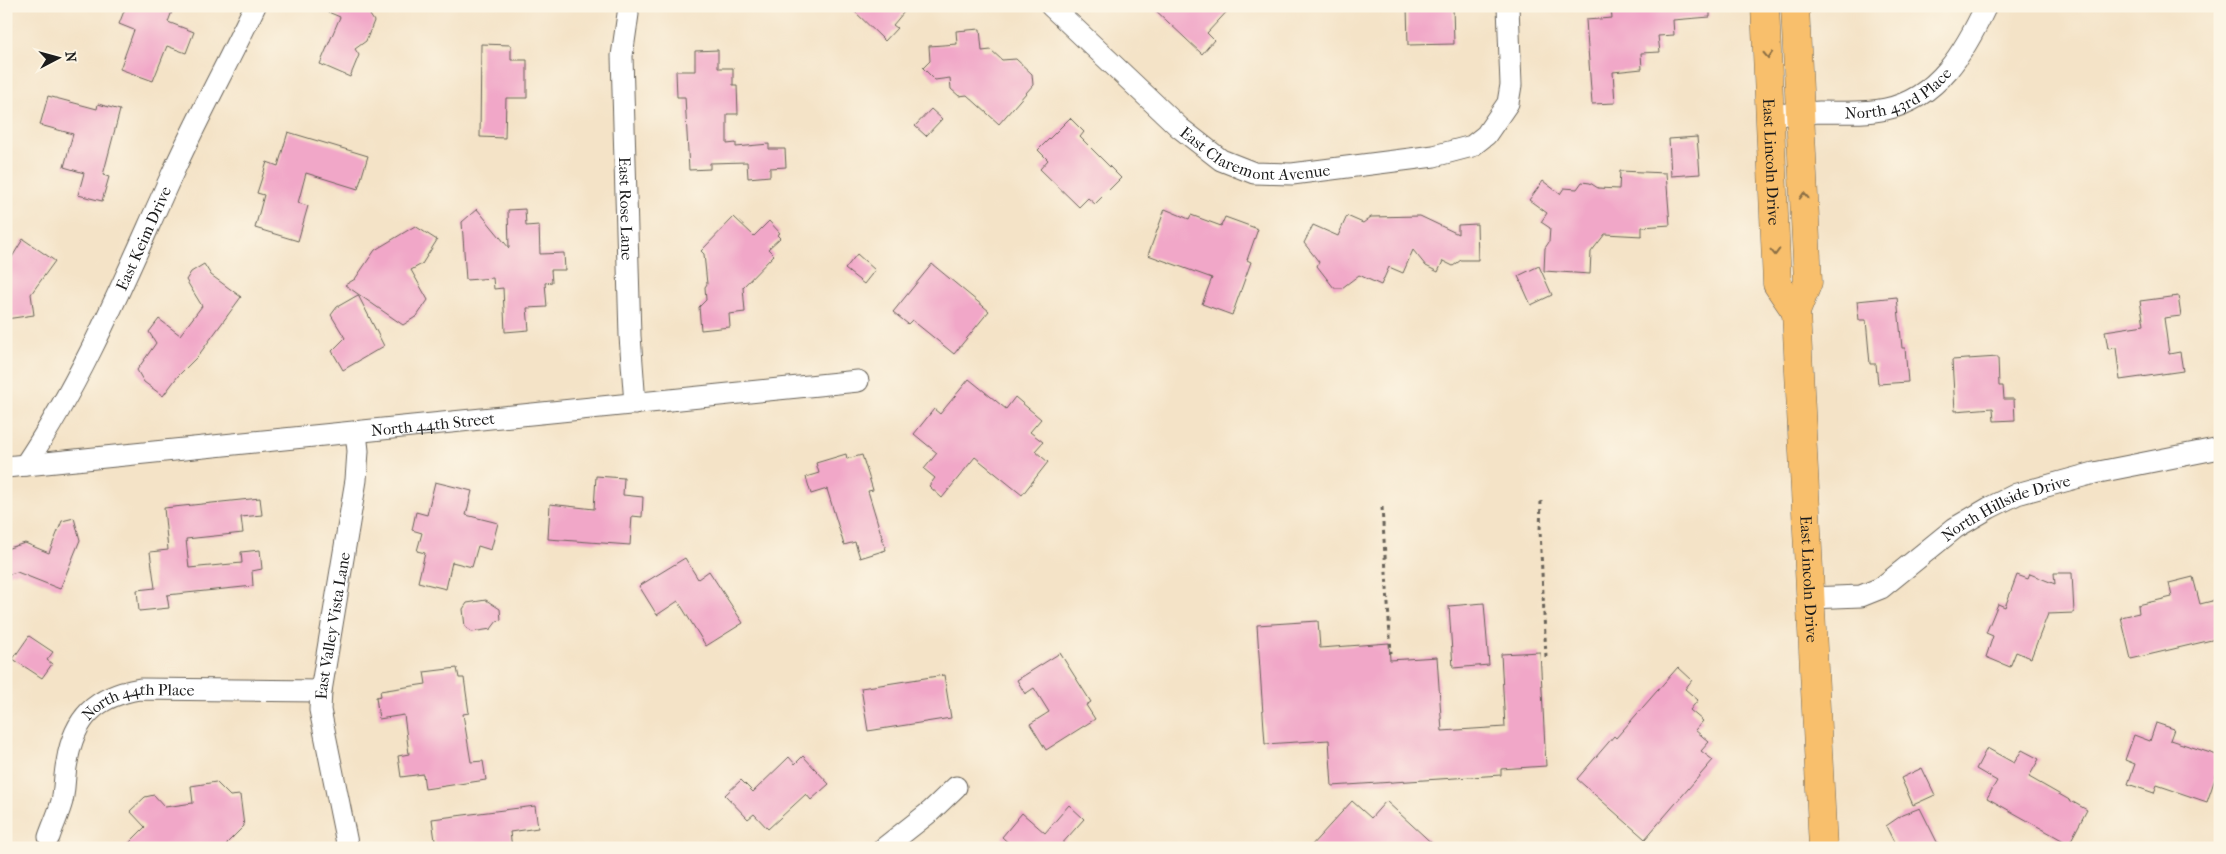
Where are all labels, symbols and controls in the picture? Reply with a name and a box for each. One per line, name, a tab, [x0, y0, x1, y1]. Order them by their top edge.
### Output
north arrow	[32, 32, 82, 82]
text: N	[61, 51, 79, 63]
one-way arrow	[1762, 51, 1773, 59]
street label: North 43rd Place	[1845, 63, 1955, 122]
street label: East Lincoln Drive	[1759, 98, 1784, 226]
street label: East Claremont Avenue	[1177, 122, 1331, 184]
street label: East Rose Lane	[615, 157, 637, 260]
street label: East Keim Drive	[111, 183, 175, 293]
one-way arrow	[1799, 191, 1809, 199]
one-way arrow	[1770, 249, 1781, 257]
street label: North 44th Street	[370, 408, 496, 440]
street label: North Hillside Drive	[1937, 470, 2072, 545]
street label: East Lincoln Drive	[1797, 515, 1822, 643]
street label: East Valley Vista Lane	[311, 550, 353, 700]
street label: North 44th Place	[77, 679, 195, 724]

